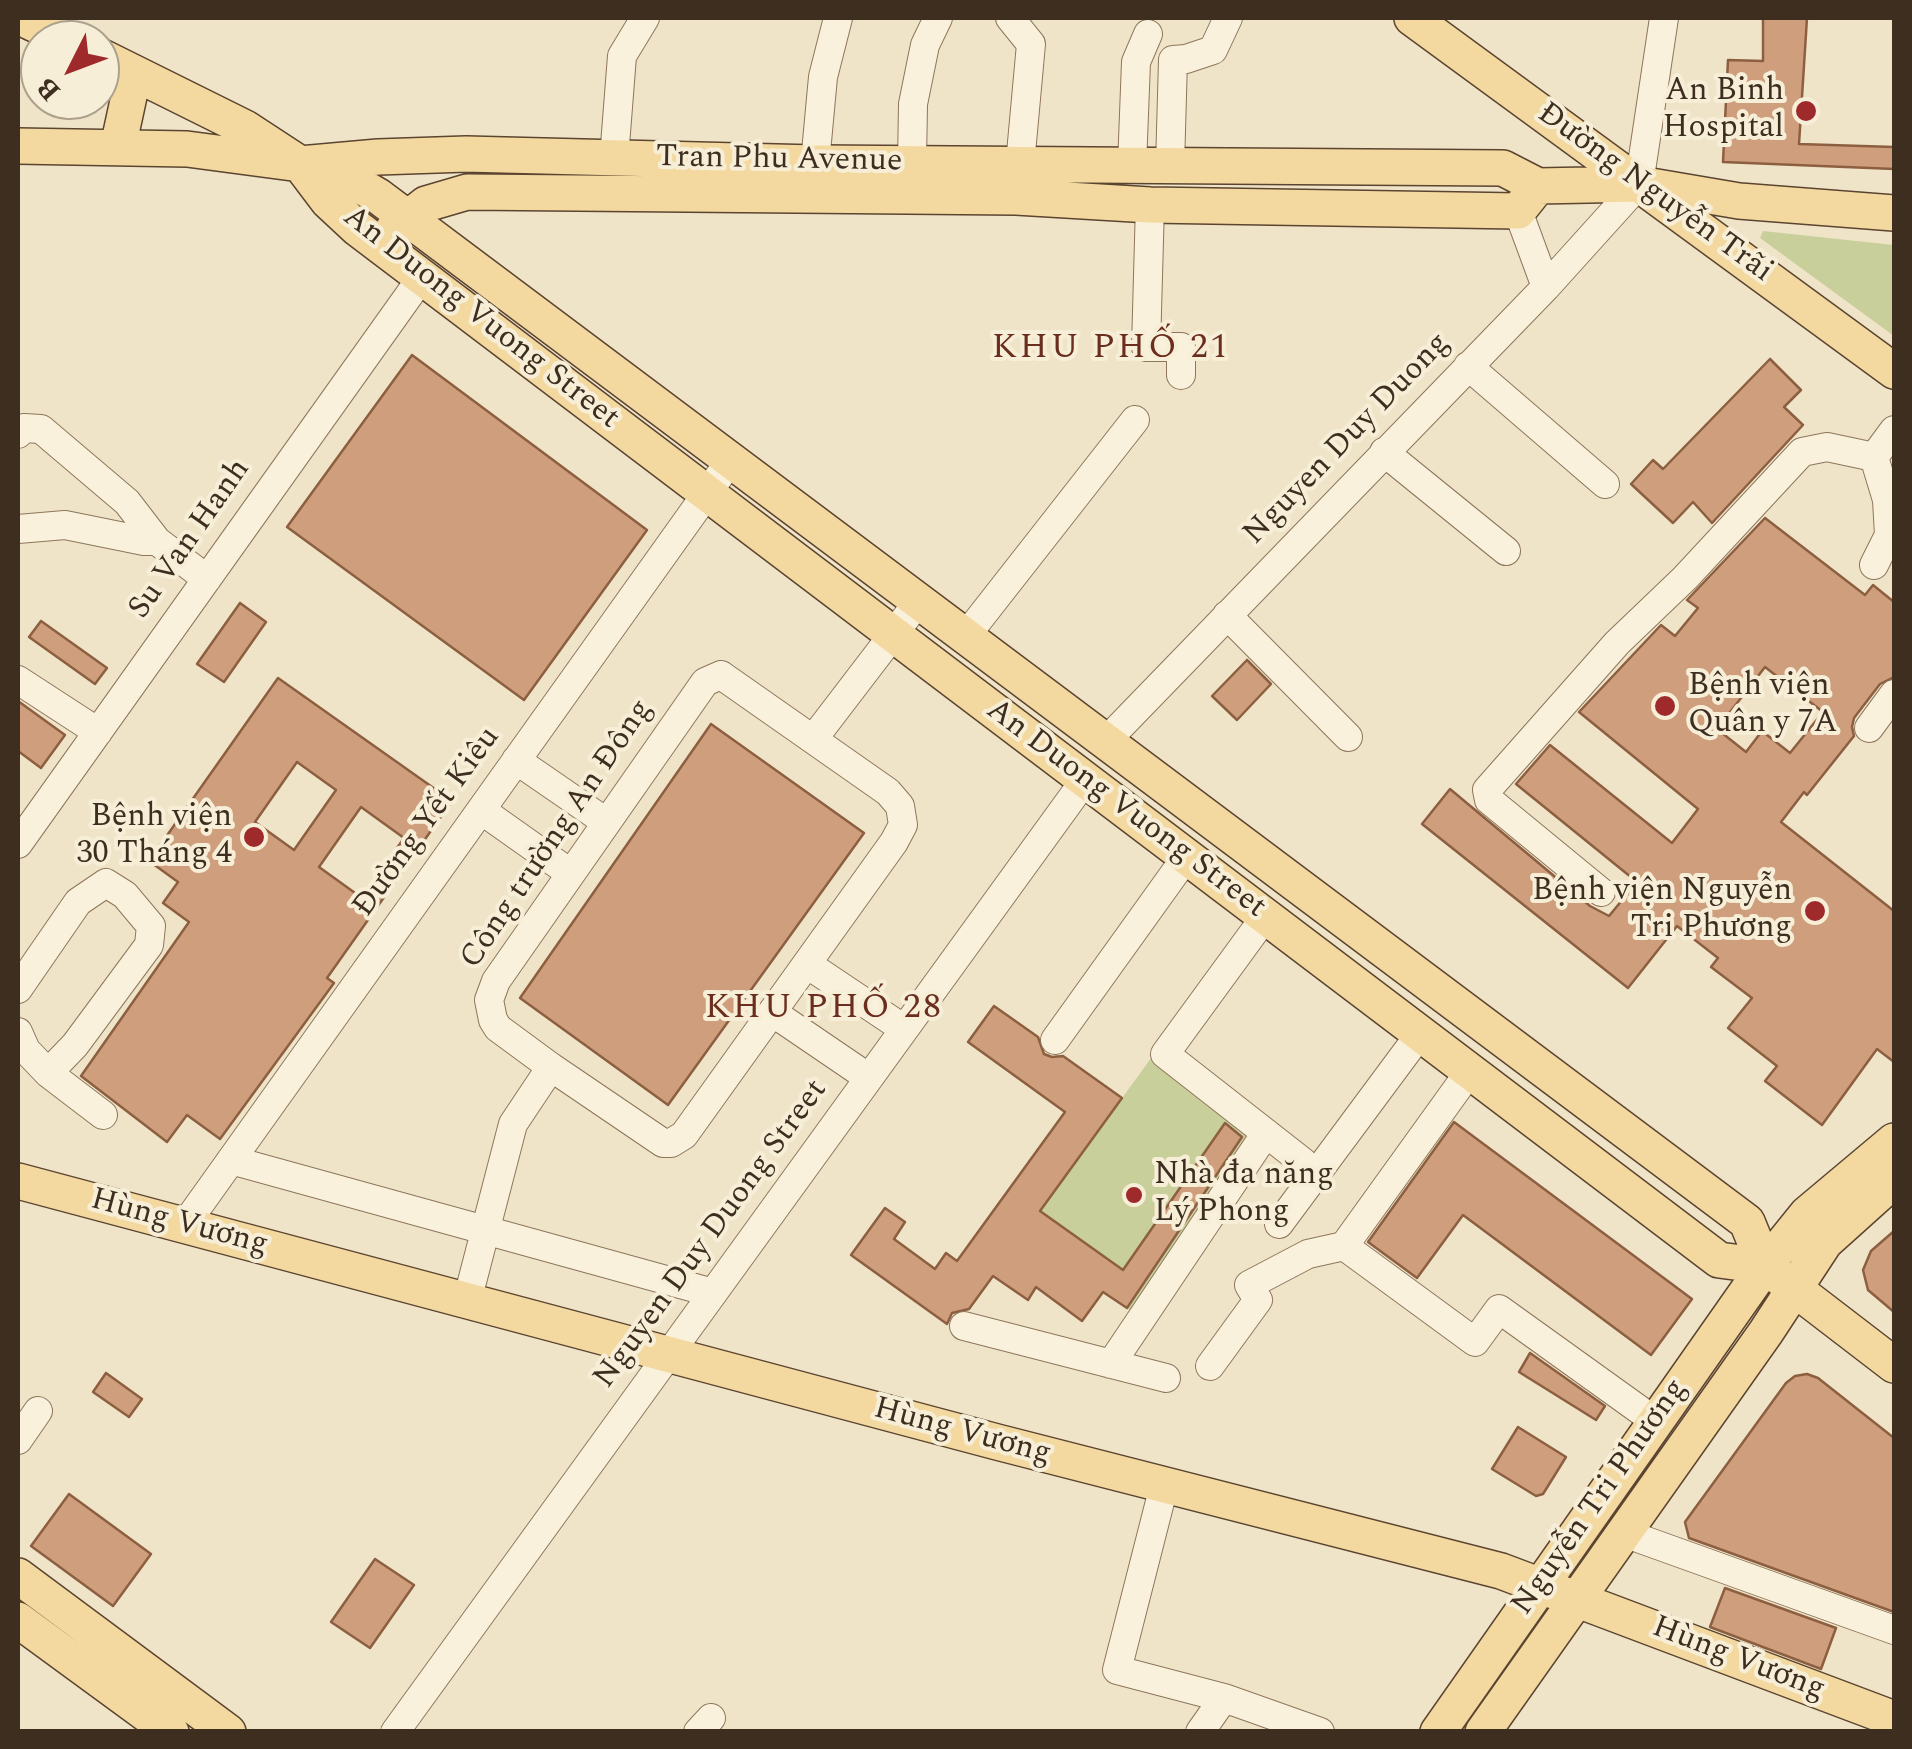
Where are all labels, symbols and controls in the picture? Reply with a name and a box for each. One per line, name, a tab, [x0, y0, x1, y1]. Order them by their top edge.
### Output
north arrow	[20, 20, 120, 120]
text: B	[26, 67, 71, 111]
place label: An Binh Hospital	[1663, 74, 1784, 149]
street label: Đường Nguyễn Trãi	[1529, 96, 1779, 292]
marker: An Binh Hospital	[1793, 98, 1819, 124]
street label: Tran Phu Avenue	[655, 140, 903, 182]
street label: An Duong Vuong Street	[334, 199, 626, 439]
street label: Nguyen Duy Duong	[1237, 326, 1459, 554]
district label: KHU PHỐ 21	[992, 329, 1230, 371]
street label: Su Van Hanh	[122, 453, 260, 627]
place label: Bệnh viện Quân y 7A	[1688, 669, 1837, 744]
street label: An Duong Vuong Street	[977, 692, 1273, 928]
street label: Công trường An Đông	[454, 693, 662, 977]
marker: Bệnh viện Quân y 7A	[1652, 693, 1678, 719]
street label: Đường Yết Kiêu	[346, 720, 510, 926]
place label: Bệnh viện 30 Tháng 4	[76, 800, 232, 875]
marker: Bệnh viện 30 Tháng 4	[241, 824, 267, 850]
place label: Bệnh viện Nguyễn Tri Phương	[1532, 874, 1792, 949]
marker: Bệnh viện Nguyễn Tri Phương	[1802, 898, 1828, 924]
district label: KHU PHỐ 28	[705, 989, 943, 1031]
street label: Nguyen Duy Duong Street	[587, 1073, 837, 1397]
place label: Nhà đa năng Lý Phong	[1154, 1158, 1334, 1233]
street label: Hùng Vương	[86, 1182, 272, 1266]
marker: Nhà đa năng Lý Phong	[1123, 1184, 1145, 1206]
street label: Nguyễn Tri Phương	[1505, 1372, 1697, 1624]
street label: Hùng Vương	[869, 1391, 1055, 1475]
street label: Hùng Vương	[1646, 1609, 1830, 1711]

